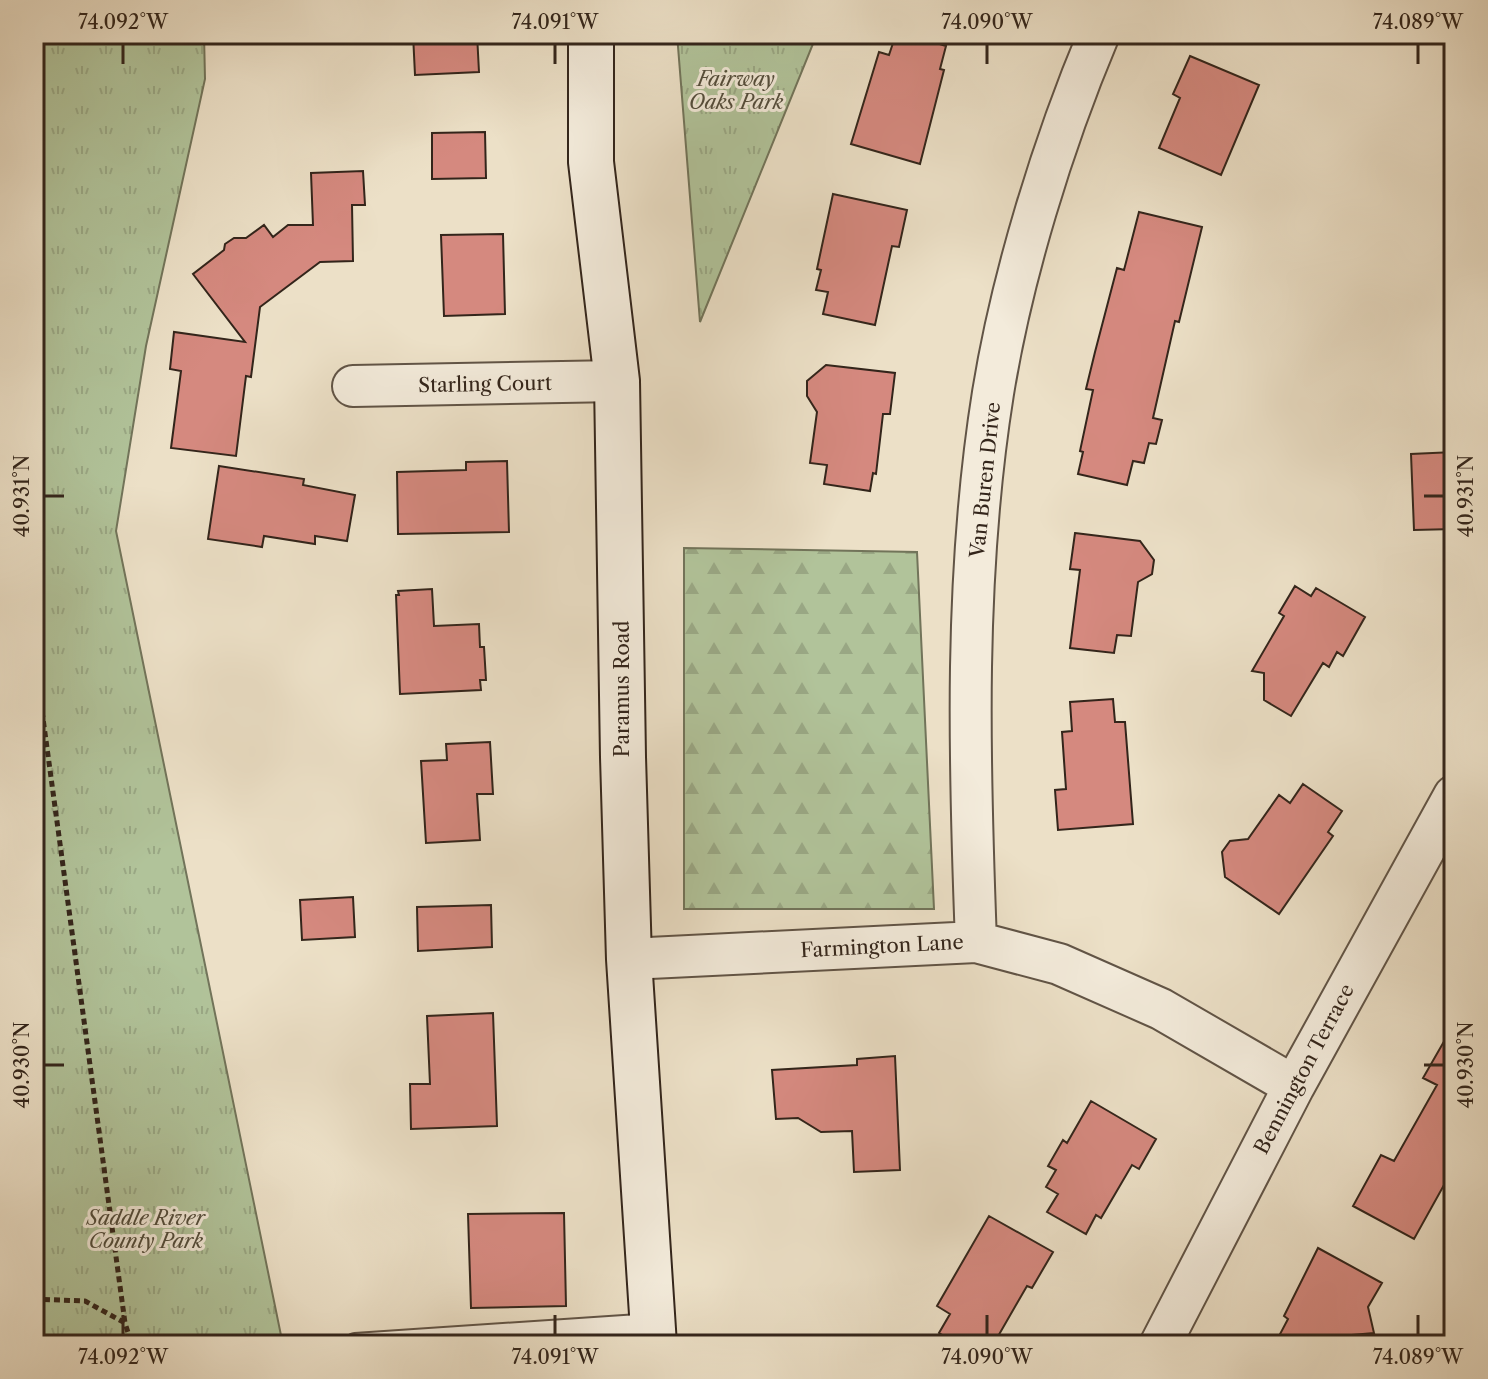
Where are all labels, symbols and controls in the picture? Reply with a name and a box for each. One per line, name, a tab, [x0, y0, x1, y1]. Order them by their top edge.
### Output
text: 74.092°W	[78, 10, 169, 34]
text: 74.091°W	[512, 10, 600, 34]
text: 74.090°W	[941, 10, 1034, 34]
text: 74.089°W	[1373, 10, 1464, 34]
park label: Fairway Oaks Park	[689, 67, 784, 114]
street label: Starling Court	[418, 371, 552, 397]
street label: Van Buren Drive	[965, 401, 1005, 560]
text: 40.931°N	[10, 455, 34, 537]
text: 40.931°N	[1454, 455, 1478, 537]
street label: Paramus Road	[610, 621, 634, 757]
street label: Farmington Lane	[800, 930, 964, 962]
street label: Bennington Terrace	[1249, 980, 1359, 1158]
text: 40.930°N	[10, 1021, 34, 1109]
text: 40.930°N	[1454, 1021, 1478, 1109]
park label: Saddle River County Park	[86, 1206, 207, 1253]
text: 74.092°W	[78, 1345, 169, 1369]
text: 74.091°W	[512, 1345, 600, 1369]
text: 74.090°W	[941, 1345, 1034, 1369]
text: 74.089°W	[1373, 1345, 1464, 1369]

